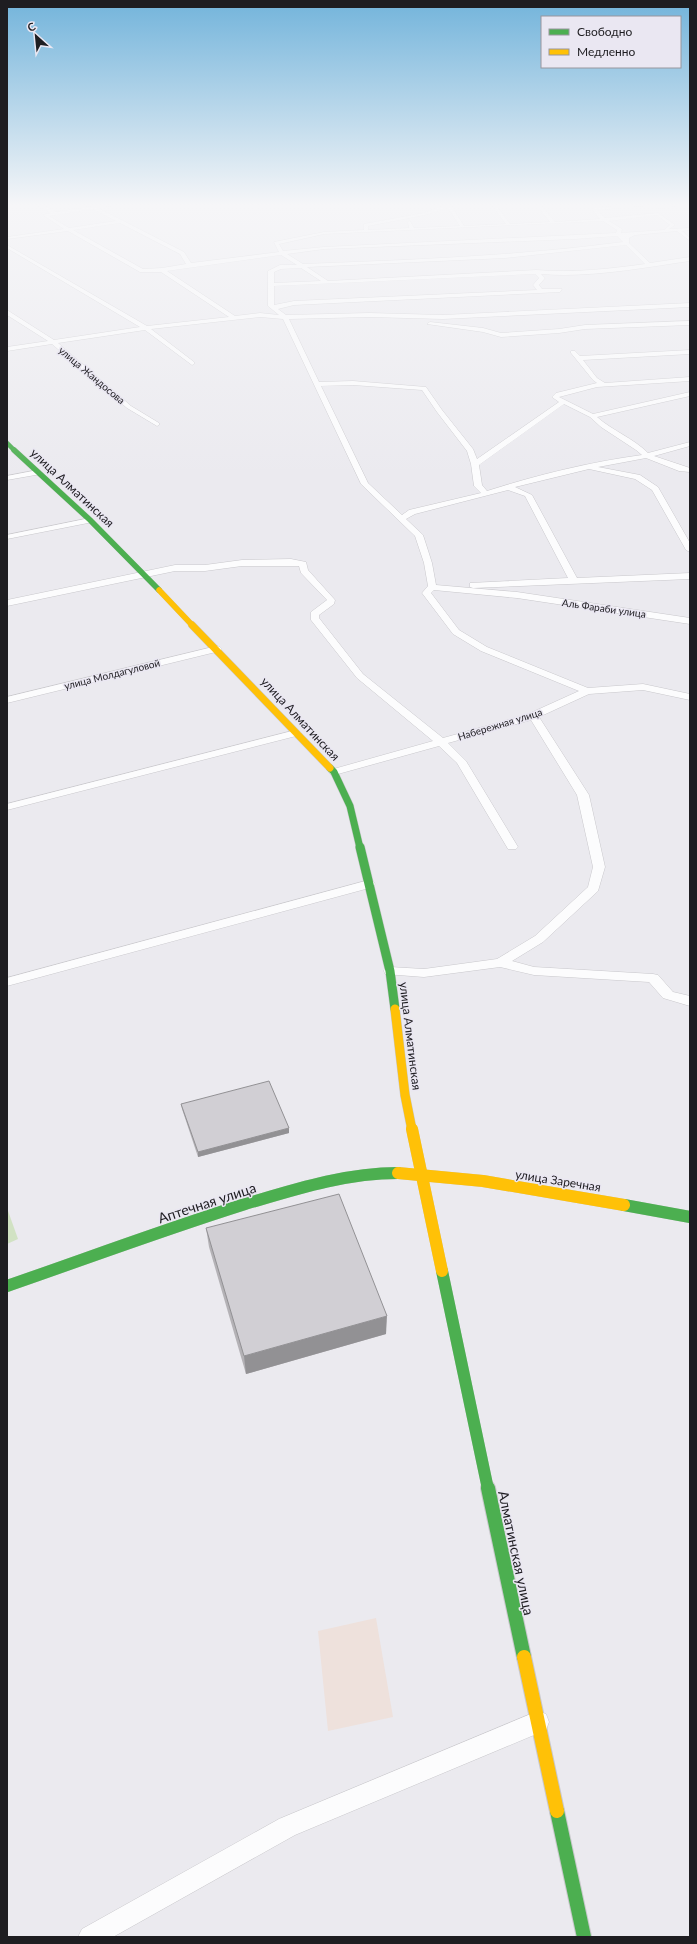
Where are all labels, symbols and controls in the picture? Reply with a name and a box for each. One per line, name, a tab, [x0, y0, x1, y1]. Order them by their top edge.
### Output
north arrow	[16, 16, 56, 56]
legend	[541, 16, 681, 68]
text: С	[25, 19, 38, 34]
text: Свободно	[577, 24, 633, 39]
text: Медленно	[577, 44, 636, 59]
street label: улица Жандосова	[56, 344, 128, 406]
street label: улица Алматинская	[27, 445, 117, 530]
street label: Аль Фараби улица	[561, 596, 647, 620]
street label: улица Молдагуловой	[63, 656, 161, 692]
street label: улица Алматинская	[258, 674, 343, 764]
street label: Набережная улица	[456, 705, 544, 743]
street label: улица Алматинская	[396, 981, 425, 1091]
street label: улица Заречная	[514, 1166, 602, 1195]
street label: Аптечная улица	[156, 1179, 258, 1226]
street label: Алматинская улица	[495, 1489, 538, 1617]

